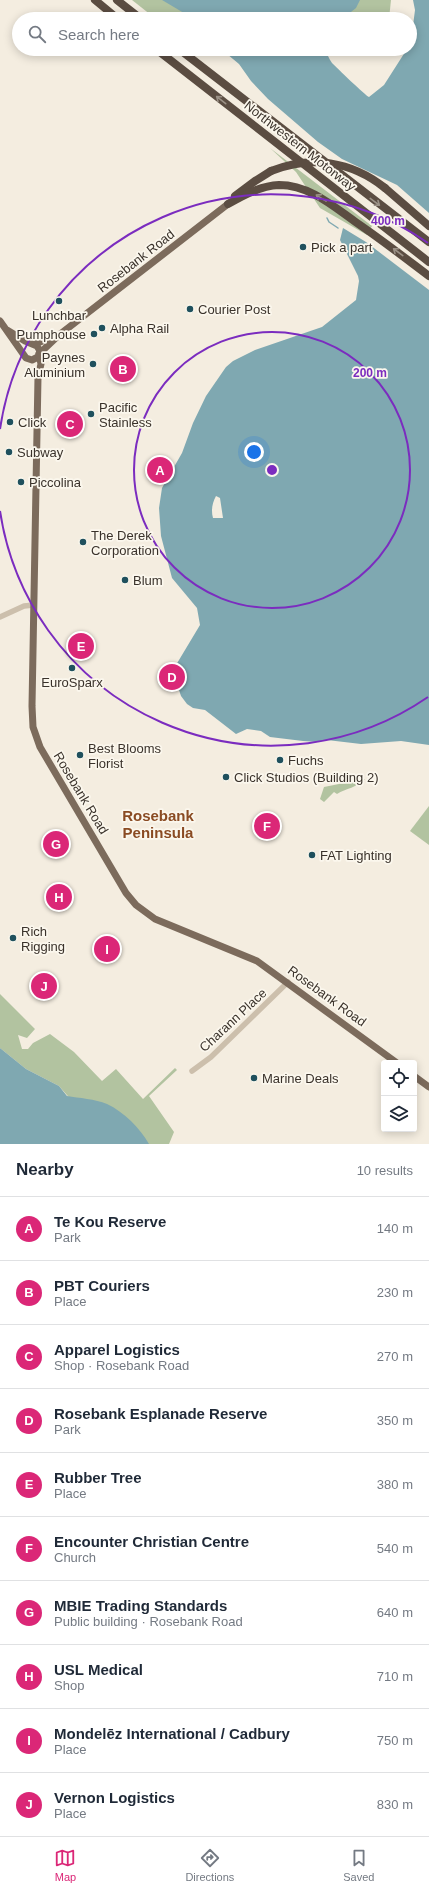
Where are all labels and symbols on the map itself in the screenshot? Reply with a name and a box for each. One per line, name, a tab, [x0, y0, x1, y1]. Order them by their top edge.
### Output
one-way arrow	[216, 96, 227, 105]
street label: Northwestern Motorway	[241, 98, 359, 194]
one-way arrow	[316, 194, 327, 202]
one-way arrow	[370, 197, 381, 206]
text: 400 m	[371, 214, 405, 228]
street label: Rosebank Road	[95, 226, 177, 296]
place label: Pick a part	[311, 240, 373, 255]
marker: Pick a part	[298, 242, 308, 252]
one-way arrow	[392, 248, 403, 257]
marker: Lunchbar	[54, 296, 64, 306]
place label: Courier Post	[198, 302, 271, 317]
marker: Courier Post	[185, 304, 195, 314]
place label: Lunchbar	[32, 308, 87, 323]
place label: Alpha Rail	[110, 321, 169, 336]
marker: Alpha Rail	[97, 323, 107, 333]
place label: Pumphouse	[17, 327, 86, 342]
marker: Pumphouse	[89, 329, 99, 339]
place label: Paynes Aluminium	[24, 350, 85, 380]
pin: B	[110, 354, 136, 384]
marker: Paynes Aluminium	[88, 359, 98, 369]
text: 200 m	[353, 366, 387, 380]
place label: Pacific Stainless	[99, 400, 152, 430]
pin: C	[57, 409, 83, 439]
marker: Pacific Stainless	[86, 409, 96, 419]
place label: Click	[18, 415, 47, 430]
marker: Click	[5, 417, 15, 427]
your location	[244, 442, 264, 462]
place label: Subway	[17, 445, 64, 460]
marker: Subway	[4, 447, 14, 457]
pin: A	[147, 455, 173, 485]
centre of rings	[265, 463, 279, 477]
place label: Piccolina	[29, 475, 82, 490]
marker: Piccolina	[16, 477, 26, 487]
place label: The Derek Corporation	[91, 528, 159, 558]
marker: The Derek Corporation	[78, 537, 88, 547]
place label: Blum	[133, 573, 163, 588]
marker: Blum	[120, 575, 130, 585]
pin: E	[68, 631, 94, 661]
pin: D	[159, 662, 185, 692]
marker: EuroSparx	[67, 663, 77, 673]
place label: EuroSparx	[41, 675, 103, 690]
place label: Best Blooms Florist	[88, 741, 161, 771]
street label: Rosebank Road	[51, 749, 111, 837]
marker: Best Blooms Florist	[75, 750, 85, 760]
place label: Fuchs	[288, 753, 324, 768]
marker: Fuchs	[275, 755, 285, 765]
place label: Click Studios (Building 2)	[234, 770, 379, 785]
marker: Click Studios (Building 2)	[221, 772, 231, 782]
district label: Rosebank Peninsula	[122, 807, 194, 841]
pin: F	[254, 811, 280, 841]
pin: G	[43, 829, 69, 859]
place label: FAT Lighting	[320, 848, 392, 863]
marker: FAT Lighting	[307, 850, 317, 860]
pin: H	[46, 882, 72, 912]
place label: Rich Rigging	[21, 924, 65, 954]
marker: Rich Rigging	[8, 933, 18, 943]
pin: I	[94, 934, 120, 964]
street label: Rosebank Road	[285, 963, 369, 1029]
pin: J	[31, 971, 57, 1001]
street label: Charann Place	[196, 985, 270, 1055]
place label: Marine Deals	[262, 1071, 339, 1086]
marker: Marine Deals	[249, 1073, 259, 1083]

